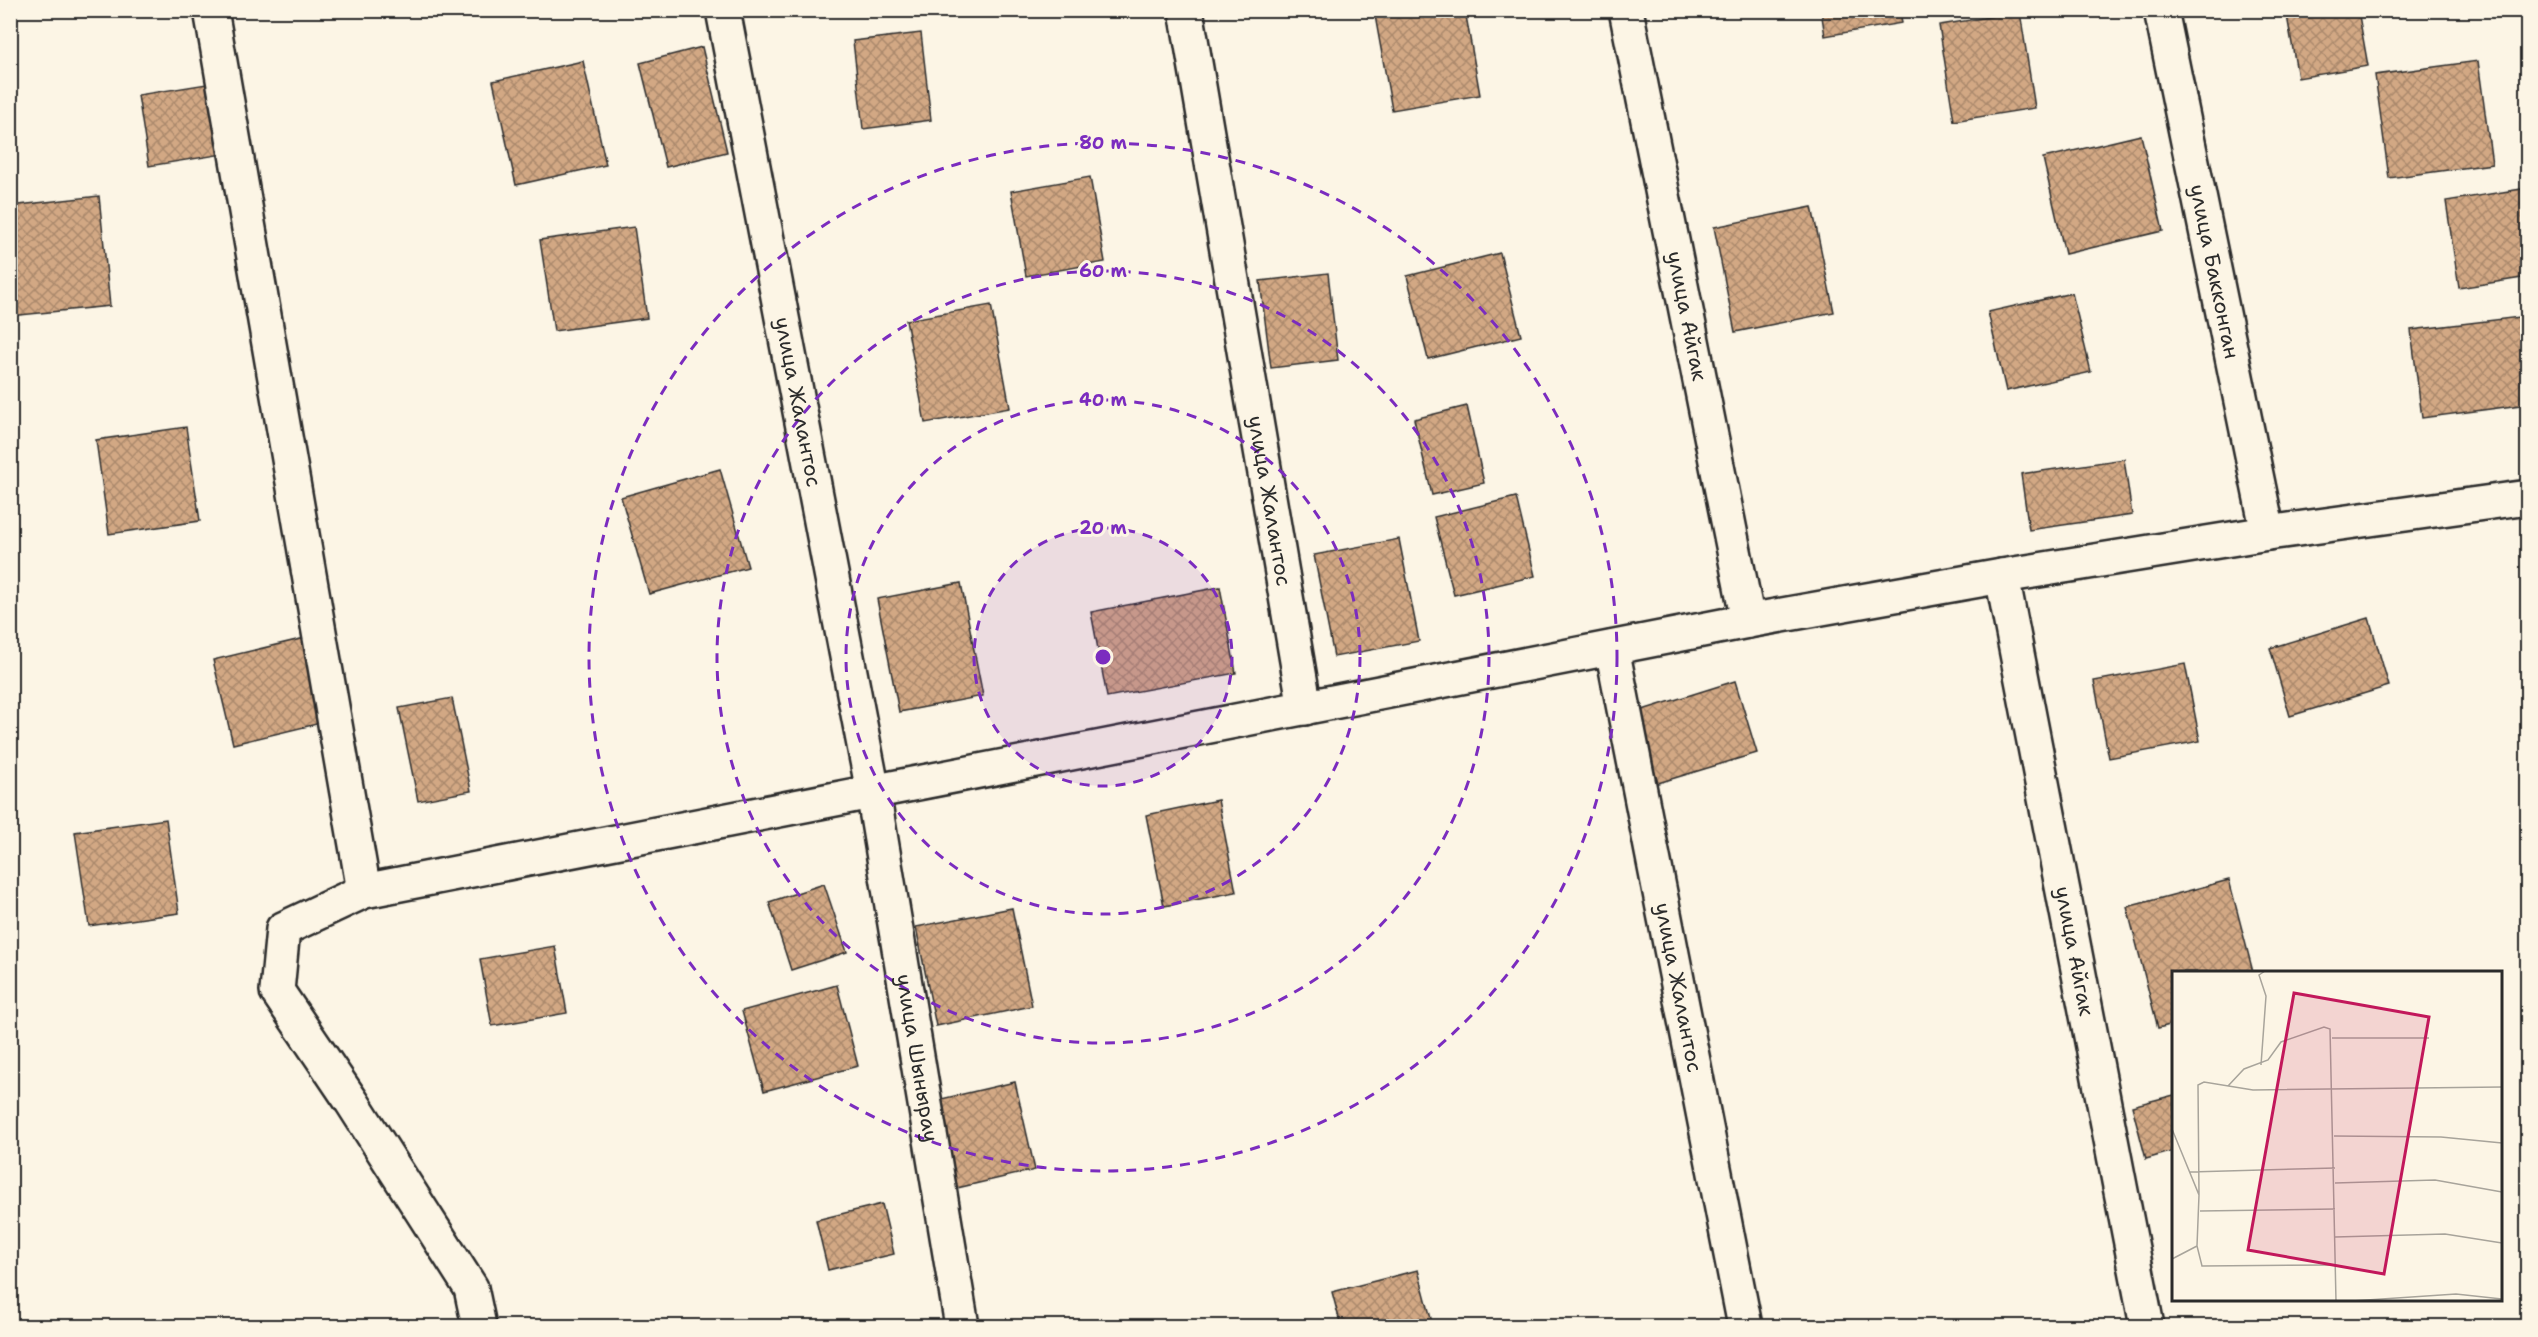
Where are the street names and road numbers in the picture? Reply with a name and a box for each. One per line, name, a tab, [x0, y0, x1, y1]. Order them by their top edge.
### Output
street label: улица Бакконган	[2183, 182, 2246, 361]
street label: улица Айгак	[1660, 249, 1714, 383]
street label: улица Жалантос	[768, 315, 828, 489]
street label: улица Жалантос	[1241, 414, 1298, 588]
street label: улица Айгак	[2048, 884, 2101, 1018]
street label: улица Жалантос	[1648, 900, 1709, 1075]
street label: улица Шынырау	[890, 972, 945, 1144]

